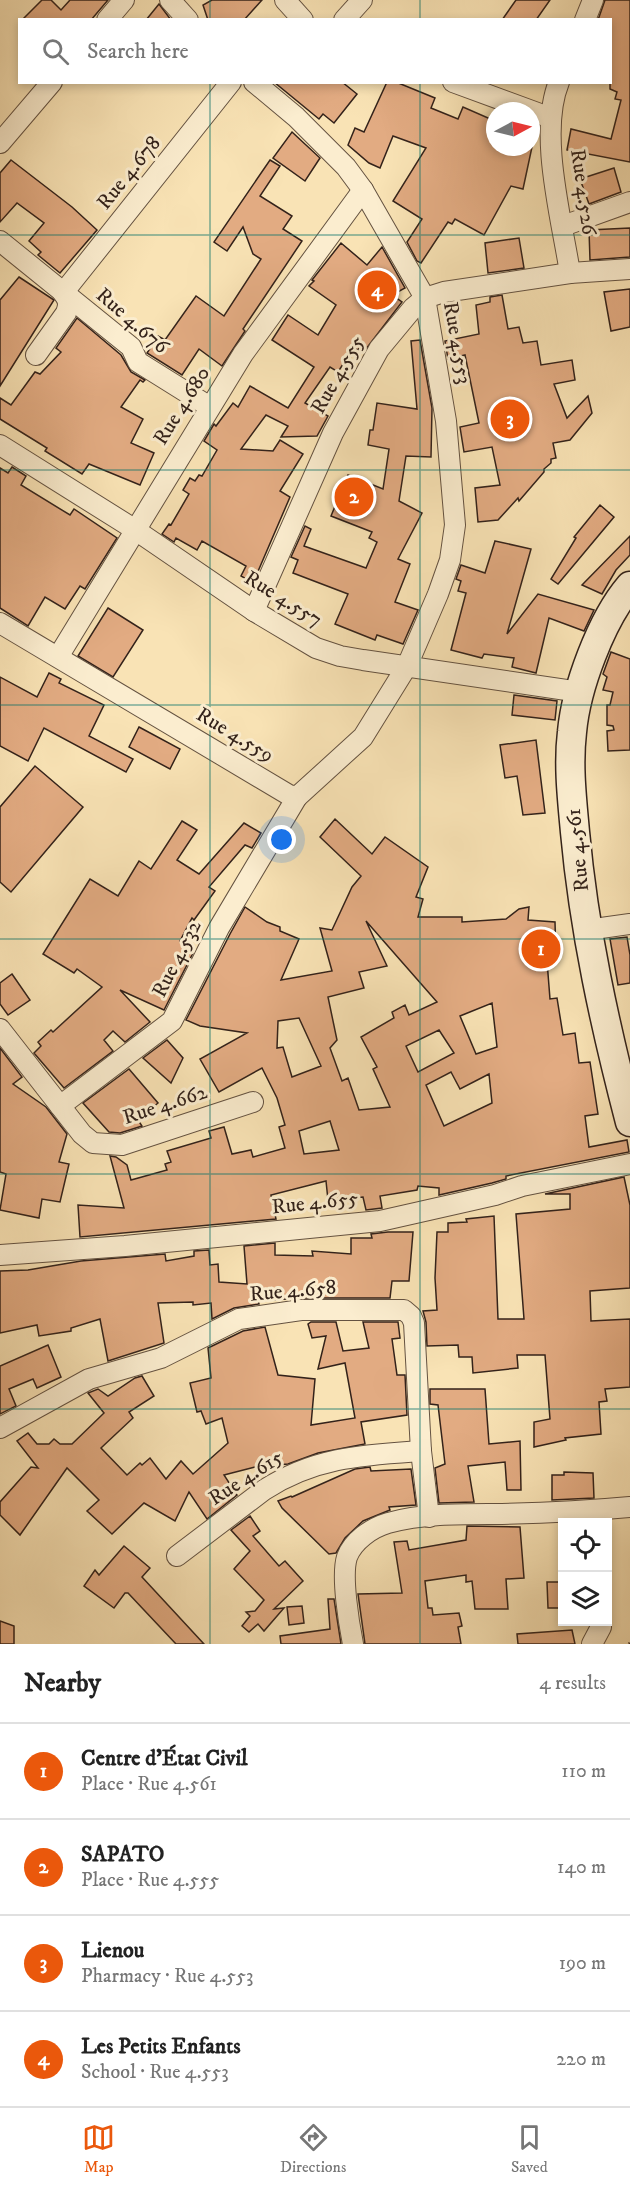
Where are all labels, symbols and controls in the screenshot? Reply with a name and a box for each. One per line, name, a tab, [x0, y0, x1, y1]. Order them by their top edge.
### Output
search box	[18, 18, 612, 84]
icon: search	[39, 35, 72, 68]
text: Search here	[87, 38, 189, 65]
north arrow	[486, 102, 540, 156]
street label: Rue 4.678	[91, 131, 167, 215]
street label: Rue 4.526	[564, 147, 602, 238]
pin: 4	[358, 268, 397, 312]
street label: Rue 4.676	[90, 282, 174, 360]
street label: Rue 4.553	[437, 300, 477, 386]
street label: Rue 4.555	[305, 331, 371, 419]
street label: Rue 4.680	[148, 362, 216, 450]
pin: 3	[490, 396, 530, 442]
pin: 2	[334, 474, 374, 520]
street label: Rue 4.557	[239, 565, 327, 633]
street label: Rue 4.559	[191, 702, 279, 768]
street label: Rue 4.561	[561, 807, 595, 893]
your location	[267, 825, 296, 854]
street label: Rue 4.532	[147, 915, 208, 1002]
pin: 1	[522, 926, 560, 972]
street label: Rue 4.662	[120, 1079, 211, 1131]
street label: Rue 4.655	[271, 1186, 359, 1220]
street label: Rue 4.658	[249, 1274, 337, 1308]
street label: Rue 4.615	[204, 1444, 288, 1512]
map controls	[558, 1518, 612, 1626]
button: locate	[558, 1518, 612, 1572]
button: layers	[558, 1572, 612, 1626]
text: Nearby	[24, 1667, 101, 1700]
text: 4 results	[539, 1671, 606, 1696]
text: Centre d'État Civil	[81, 1745, 248, 1772]
text: 1	[40, 1759, 47, 1784]
text: 110 m	[561, 1759, 606, 1784]
text: Place · Rue 4.561	[81, 1772, 217, 1797]
text: SAPATO	[81, 1841, 164, 1868]
text: 2	[39, 1855, 48, 1880]
text: 140 m	[557, 1855, 606, 1880]
text: Place · Rue 4.555	[81, 1868, 219, 1893]
text: Lienou	[81, 1937, 144, 1964]
text: 3	[40, 1951, 47, 1976]
text: 190 m	[559, 1951, 606, 1976]
text: Pharmacy · Rue 4.553	[81, 1964, 253, 1989]
text: Les Petits Enfants	[81, 2033, 241, 2060]
text: 4	[38, 2047, 49, 2072]
text: 220 m	[556, 2047, 606, 2072]
text: School · Rue 4.553	[81, 2060, 229, 2085]
tab: Map	[82, 2121, 115, 2177]
tab: Directions	[280, 2121, 346, 2177]
tab: Saved	[511, 2121, 548, 2177]

